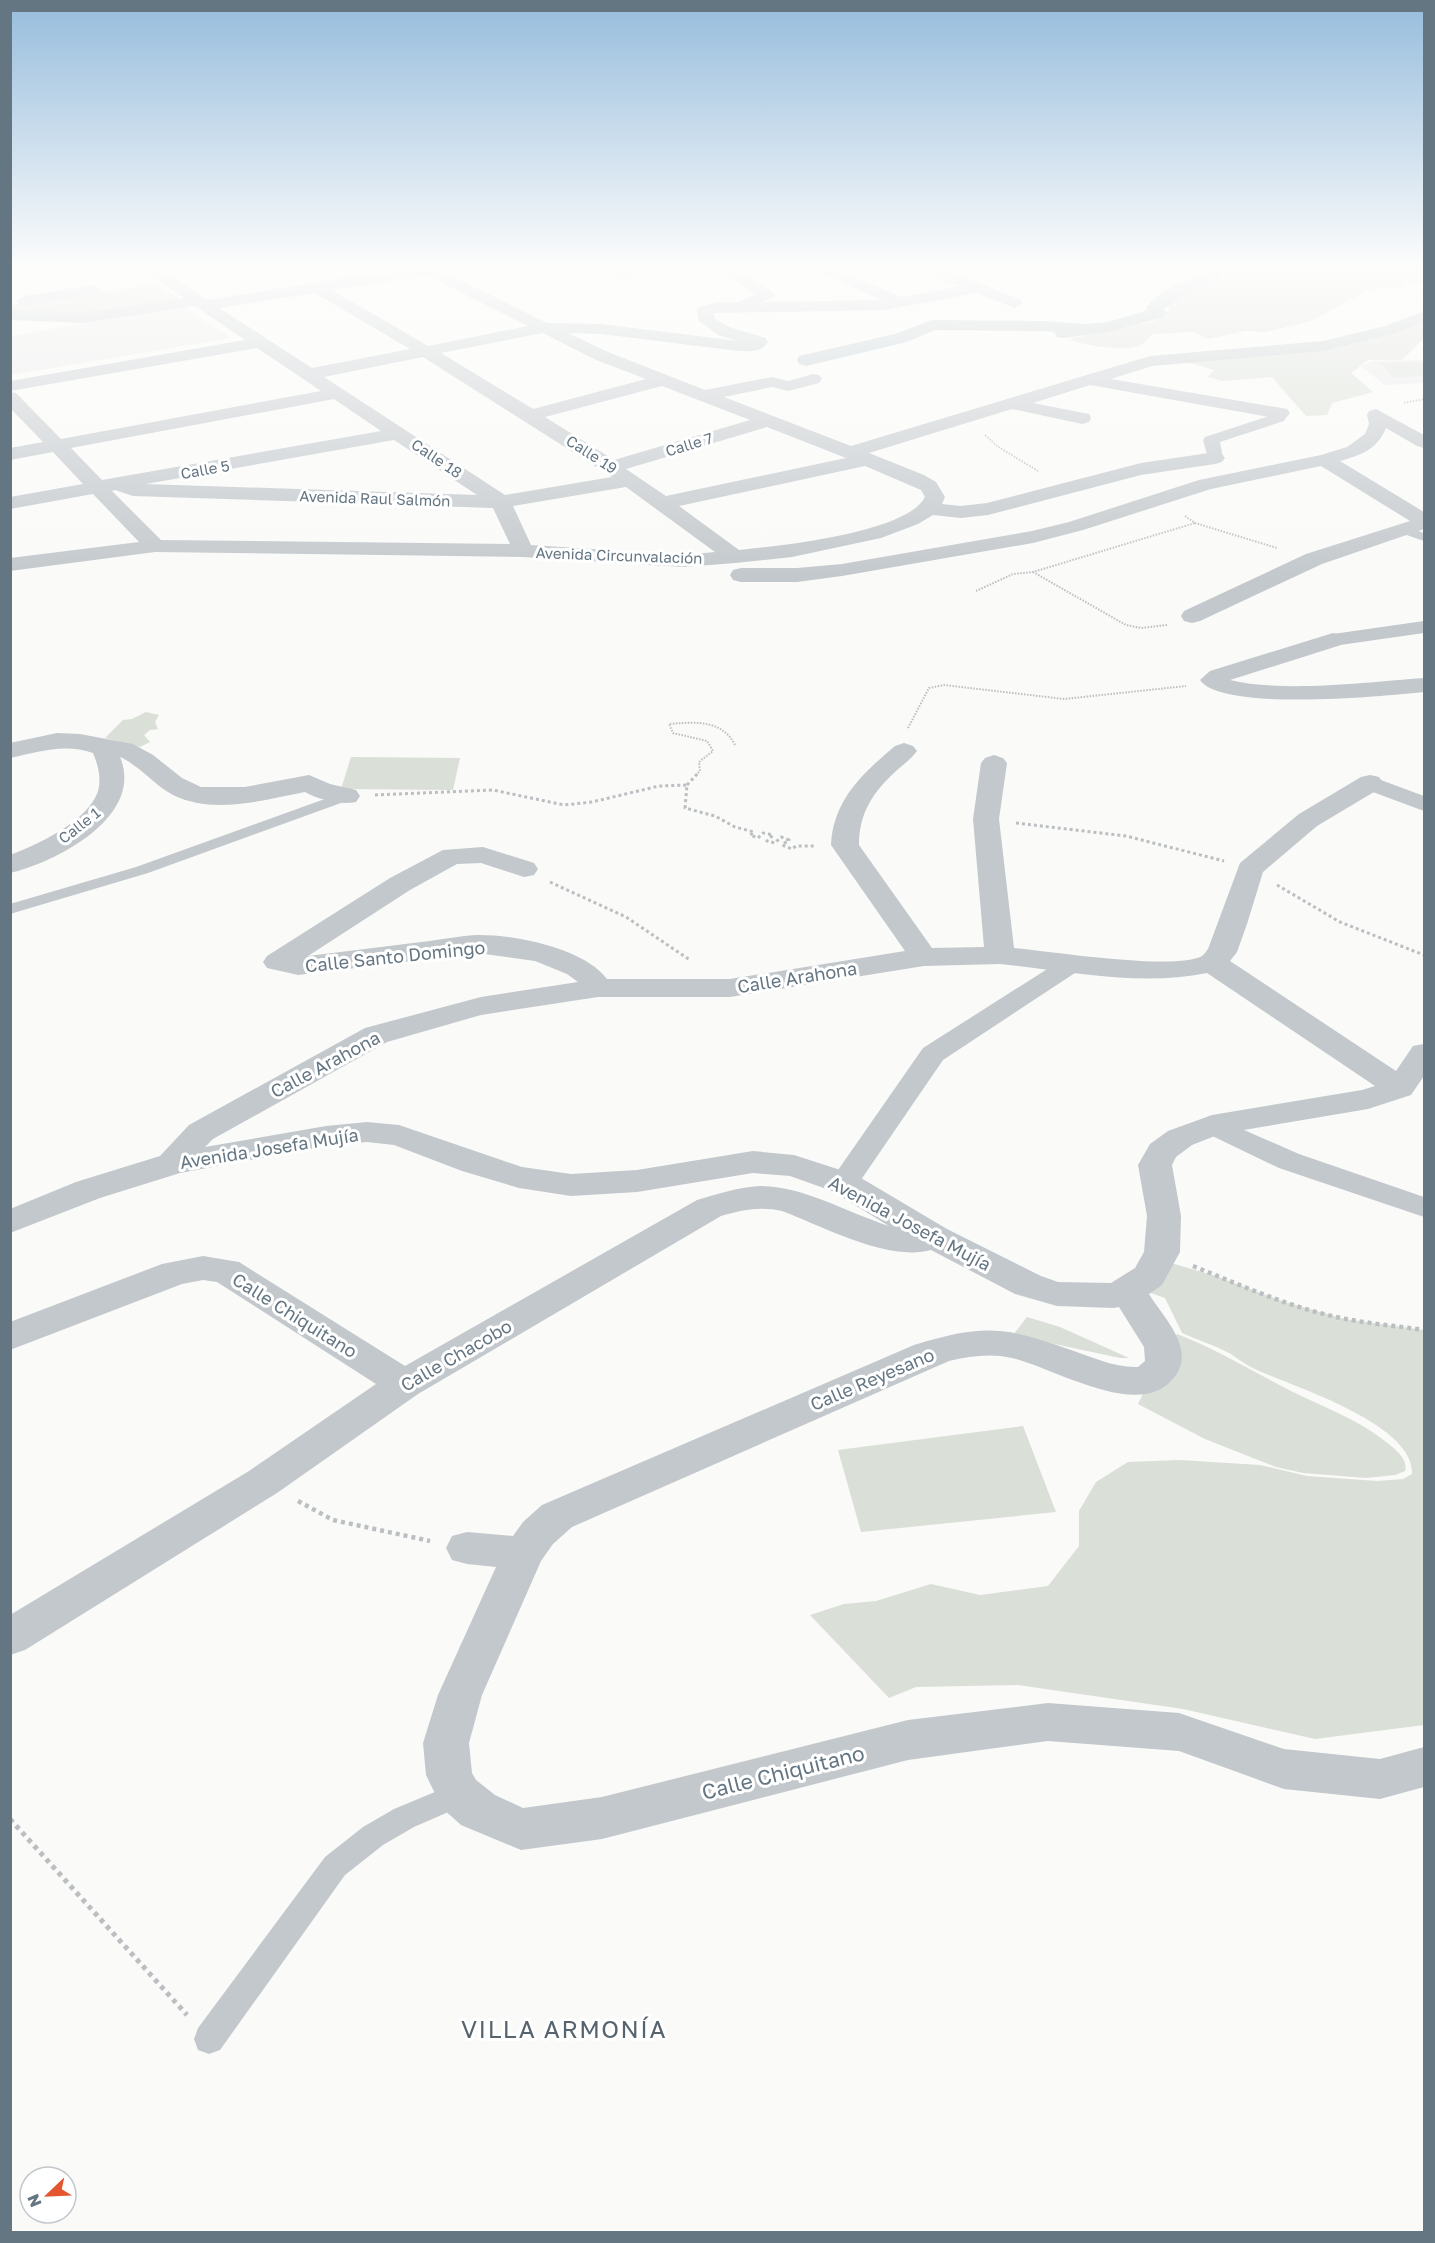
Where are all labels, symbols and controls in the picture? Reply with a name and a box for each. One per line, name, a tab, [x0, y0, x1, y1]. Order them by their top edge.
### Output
street label: Calle 7	[663, 428, 715, 460]
street label: Calle 19	[563, 431, 621, 477]
street label: Calle 18	[408, 435, 466, 481]
street label: Calle 5	[179, 456, 231, 482]
street label: Avenida Raul Salmón	[299, 486, 451, 510]
street label: Avenida Circunvalación	[535, 543, 703, 567]
street label: Calle 1	[55, 803, 103, 847]
street label: Calle Santo Domingo	[304, 936, 486, 976]
street label: Calle Arahona	[736, 957, 858, 997]
street label: Calle Arahona	[266, 1026, 384, 1102]
street label: Avenida Josefa Mujía	[178, 1123, 360, 1173]
street label: Avenida Josefa Mujía	[825, 1171, 995, 1275]
street label: Calle Chiquitano	[229, 1268, 361, 1362]
street label: Calle Chacobo	[397, 1314, 515, 1396]
street label: Calle Reyesano	[807, 1343, 937, 1415]
street label: Calle Chiquitano	[699, 1739, 867, 1805]
district label: VILLA ARMONÍA	[461, 2014, 667, 2043]
north arrow	[18, 2165, 78, 2225]
text: N	[23, 2191, 46, 2210]

